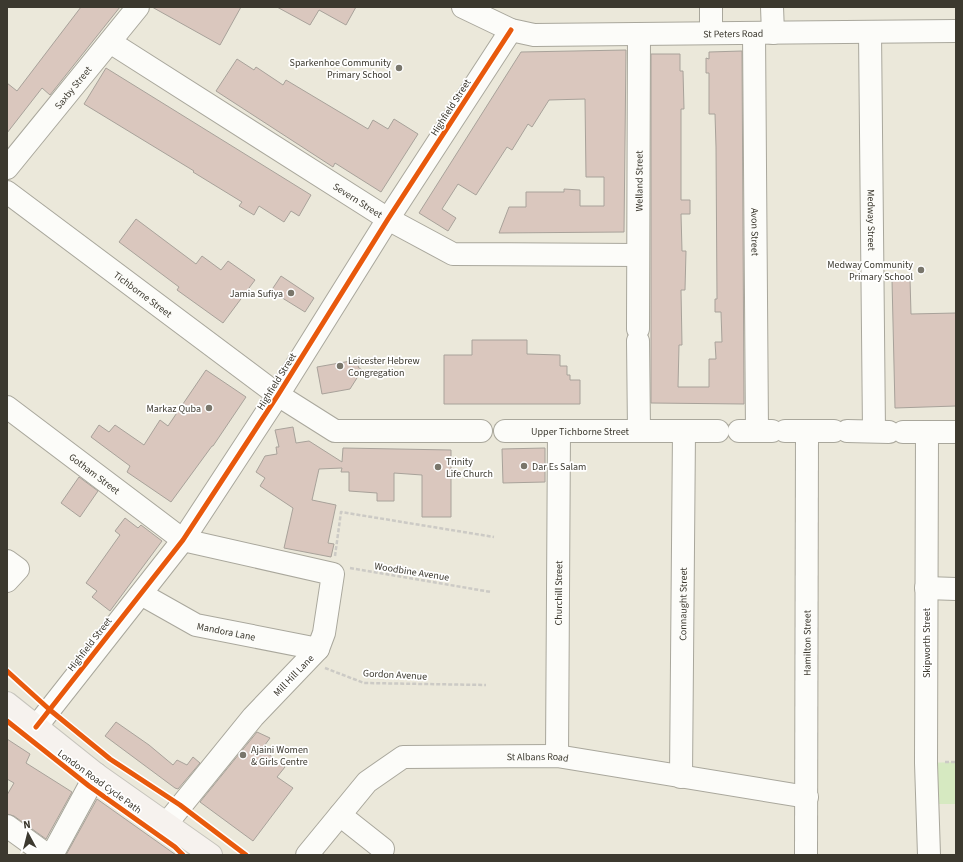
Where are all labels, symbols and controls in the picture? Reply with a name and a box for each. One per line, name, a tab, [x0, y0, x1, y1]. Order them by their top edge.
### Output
street label: St Peters Road	[703, 27, 763, 41]
place label: Sparkenhoe Community Primary School	[290, 56, 391, 82]
street label: Saxby Street	[52, 63, 96, 113]
marker: Sparkenhoe Community Primary School	[394, 63, 404, 73]
street label: Highfield Street	[427, 76, 475, 139]
street label: Welland Street	[632, 150, 647, 212]
street label: Severn Street	[330, 180, 385, 222]
street label: Medway Street	[864, 189, 878, 252]
street label: Avon Street	[747, 208, 762, 257]
place label: Medway Community Primary School	[827, 258, 913, 284]
marker: Medway Community Primary School	[916, 265, 926, 275]
street label: Tichborne Street	[110, 268, 175, 322]
place label: Jamia Sufiya	[230, 287, 283, 301]
marker: Jamia Sufiya	[286, 288, 296, 298]
street label: Highfield Street	[254, 350, 300, 413]
place label: Leicester Hebrew Congregation	[348, 354, 420, 380]
marker: Leicester Hebrew Congregation	[335, 361, 345, 371]
place label: Markaz Quba	[147, 402, 201, 416]
marker: Markaz Quba	[204, 403, 214, 413]
street label: Upper Tichborne Street	[531, 425, 630, 439]
street label: Gotham Street	[66, 450, 123, 498]
place label: Trinity Life Church	[446, 455, 493, 481]
place label: Dar Es Salam	[532, 460, 586, 474]
marker: Dar Es Salam	[519, 461, 529, 471]
marker: Trinity Life Church	[433, 462, 443, 472]
street label: Woodbine Avenue	[373, 559, 450, 585]
street label: Churchill Street	[552, 560, 566, 625]
street label: Connaught Street	[676, 567, 691, 641]
street label: Skipworth Street	[920, 607, 934, 678]
street label: Hamilton Street	[800, 609, 815, 676]
street label: Highfield Street	[64, 614, 116, 675]
street label: Mandora Lane	[196, 619, 257, 645]
street label: Mill Hill Lane	[270, 652, 317, 700]
street label: Gordon Avenue	[363, 666, 427, 684]
place label: Ajaini Women & Girls Centre	[251, 743, 308, 769]
street label: London Road Cycle Path	[55, 747, 144, 817]
marker: Ajaini Women & Girls Centre	[238, 750, 248, 760]
street label: St Albans Road	[507, 750, 570, 766]
north arrow	[8, 814, 48, 854]
text: N	[22, 817, 31, 832]

